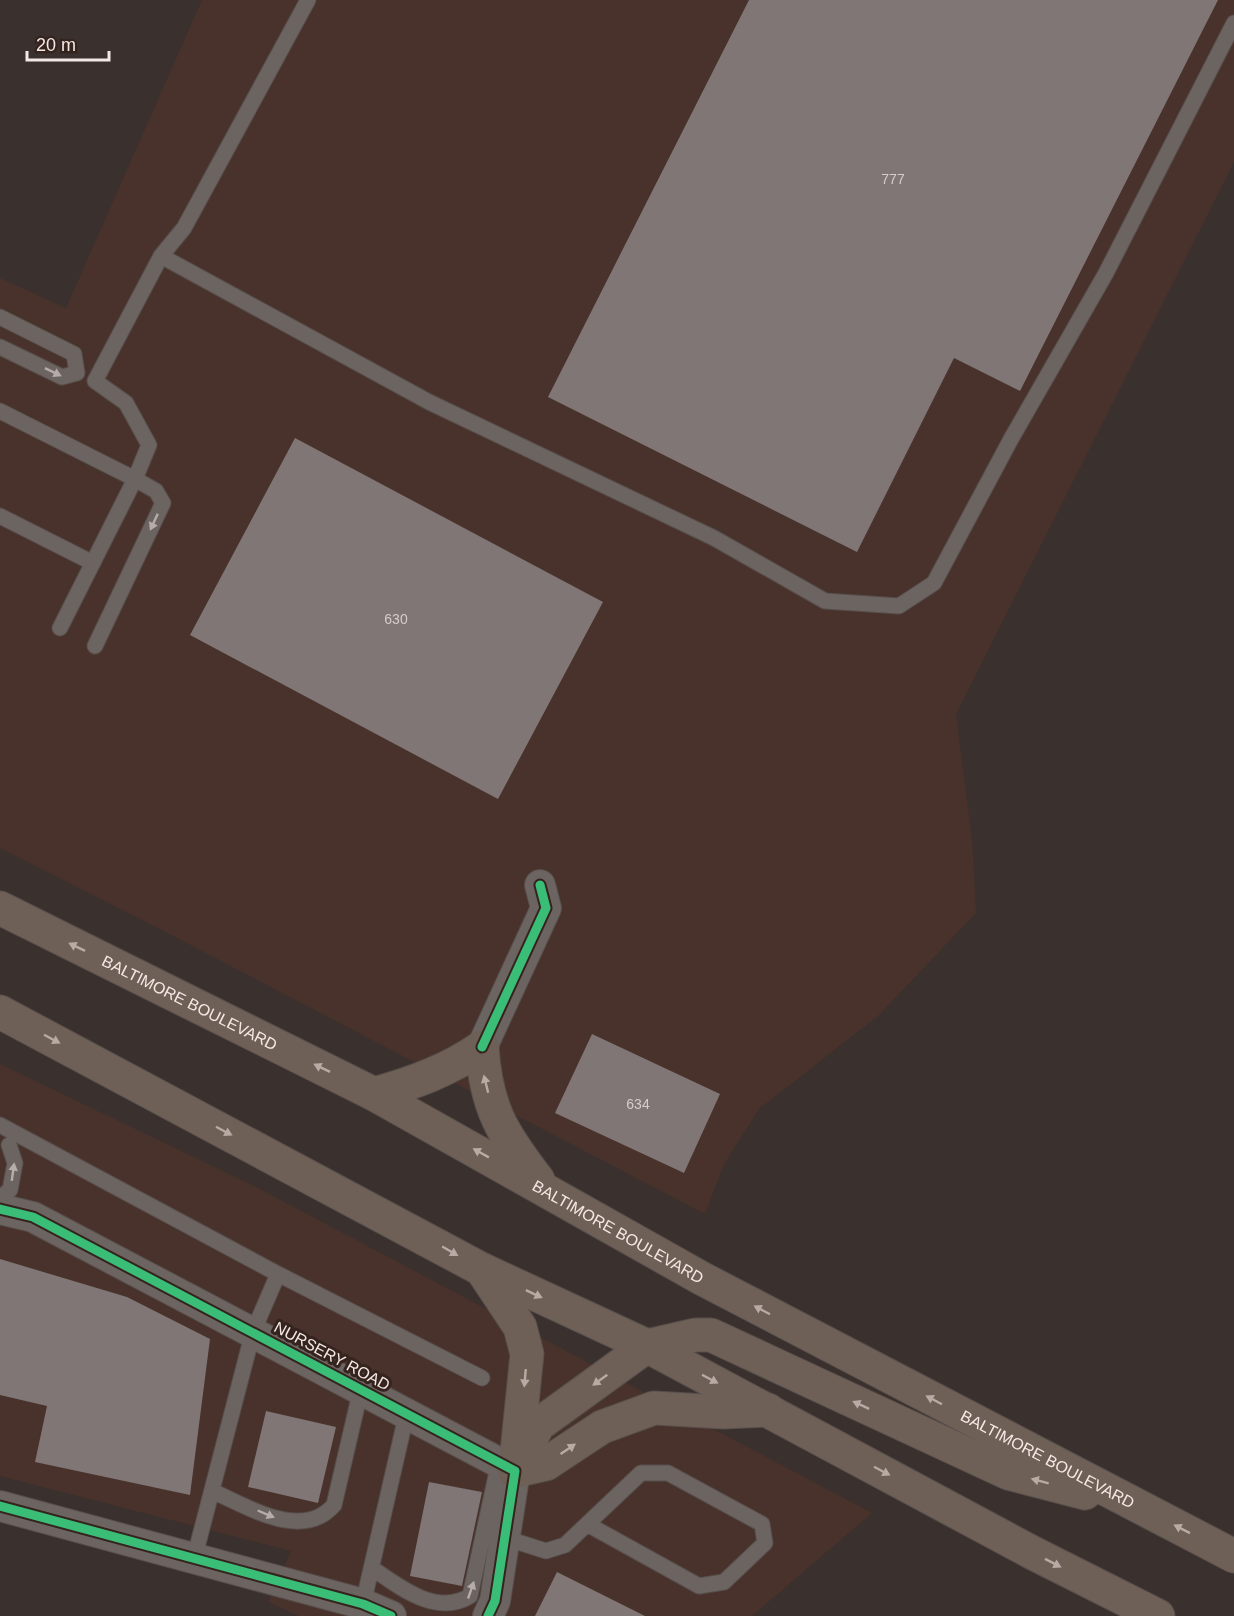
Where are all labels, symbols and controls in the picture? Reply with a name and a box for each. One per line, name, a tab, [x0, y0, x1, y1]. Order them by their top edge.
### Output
scale bar	[27, 24, 110, 62]
text: 20 m	[36, 35, 76, 55]
house number: 777	[881, 171, 905, 187]
one-way arrow	[44, 368, 61, 377]
one-way arrow	[149, 513, 158, 530]
house number: 630	[384, 611, 408, 627]
one-way arrow	[68, 943, 86, 953]
street label: BALTIMORE BOULEVARD	[99, 952, 280, 1053]
one-way arrow	[43, 1034, 60, 1044]
one-way arrow	[313, 1063, 330, 1072]
one-way arrow	[481, 1075, 491, 1093]
house number: 634	[626, 1096, 650, 1112]
one-way arrow	[215, 1126, 232, 1136]
one-way arrow	[473, 1148, 489, 1159]
one-way arrow	[8, 1162, 17, 1181]
street label: BALTIMORE BOULEVARD	[530, 1177, 707, 1286]
one-way arrow	[442, 1246, 459, 1256]
one-way arrow	[526, 1289, 543, 1298]
one-way arrow	[753, 1305, 770, 1314]
street label: NURSERY ROAD	[271, 1318, 393, 1394]
one-way arrow	[520, 1368, 530, 1387]
one-way arrow	[701, 1373, 719, 1383]
one-way arrow	[592, 1374, 608, 1386]
one-way arrow	[926, 1396, 943, 1405]
one-way arrow	[853, 1400, 870, 1409]
street label: BALTIMORE BOULEVARD	[958, 1407, 1137, 1511]
one-way arrow	[560, 1443, 576, 1455]
one-way arrow	[873, 1466, 890, 1476]
one-way arrow	[1031, 1476, 1049, 1486]
one-way arrow	[257, 1509, 275, 1519]
one-way arrow	[1173, 1524, 1191, 1534]
one-way arrow	[1045, 1558, 1062, 1568]
one-way arrow	[466, 1580, 476, 1598]

